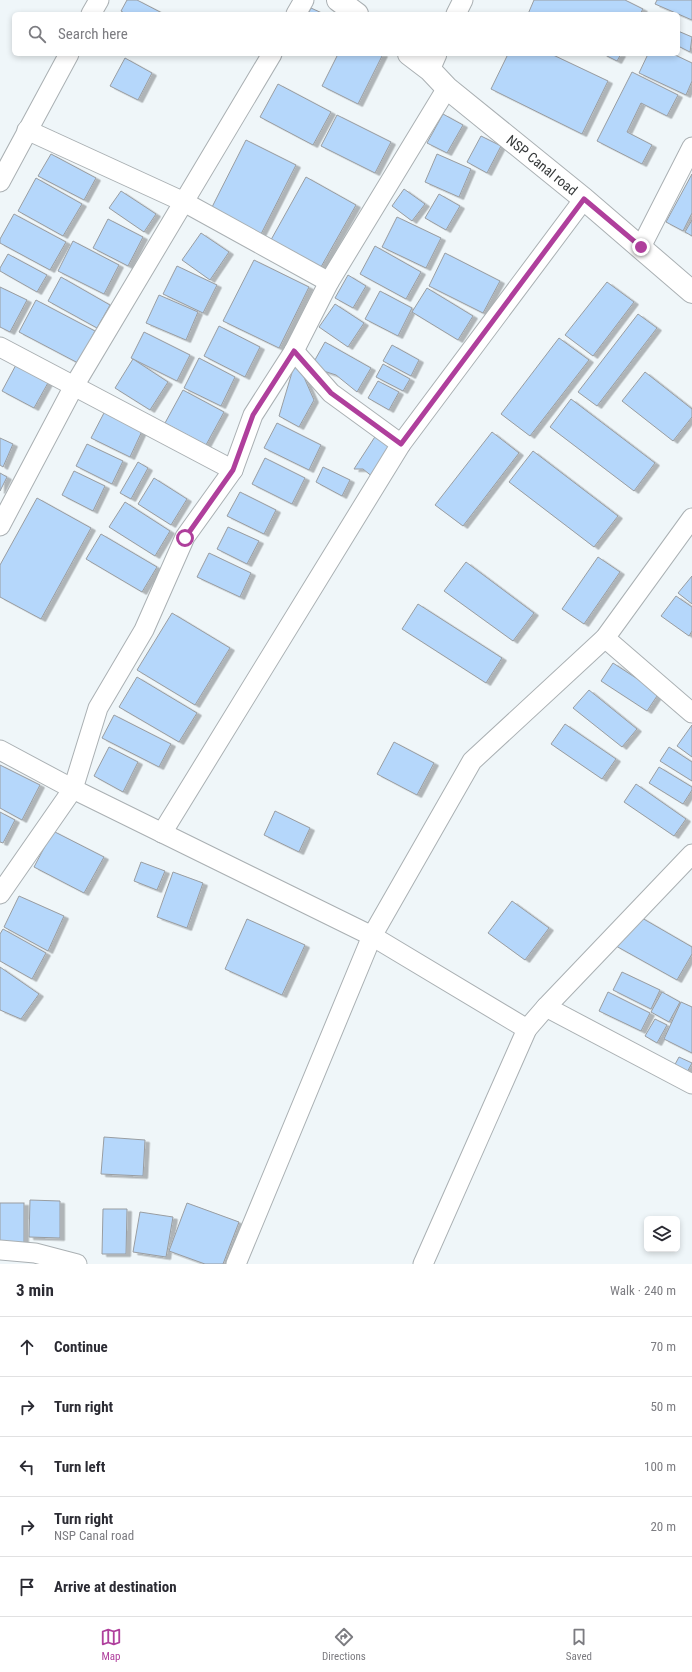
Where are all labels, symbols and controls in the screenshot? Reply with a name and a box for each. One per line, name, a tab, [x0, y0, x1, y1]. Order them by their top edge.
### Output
search box	[12, 12, 680, 56]
icon: search	[26, 23, 48, 45]
text: Search here	[58, 25, 128, 43]
street label: NSP Canal road	[503, 132, 581, 198]
route end	[632, 238, 650, 256]
route start	[176, 529, 194, 547]
map controls	[644, 1216, 680, 1252]
button: layers	[644, 1216, 680, 1252]
text: 3 min	[16, 1280, 54, 1300]
text: Walk · 240 m	[610, 1283, 676, 1298]
icon: ahead	[16, 1336, 38, 1358]
text: Continue	[54, 1338, 108, 1356]
text: 70 m	[650, 1339, 676, 1354]
icon: right	[16, 1396, 38, 1418]
text: Turn right	[54, 1398, 113, 1416]
text: 50 m	[650, 1399, 676, 1414]
icon: left	[16, 1456, 38, 1478]
text: Turn left	[54, 1458, 105, 1476]
text: 100 m	[644, 1459, 676, 1474]
text: Turn right	[54, 1510, 113, 1528]
icon: right	[16, 1516, 38, 1538]
text: 20 m	[650, 1519, 676, 1534]
text: NSP Canal road	[54, 1528, 134, 1543]
icon: arrive	[16, 1576, 38, 1598]
text: Arrive at destination	[54, 1578, 177, 1596]
tab: Map	[100, 1626, 122, 1663]
tab: Directions	[322, 1626, 366, 1663]
tab: Saved	[566, 1626, 592, 1663]

